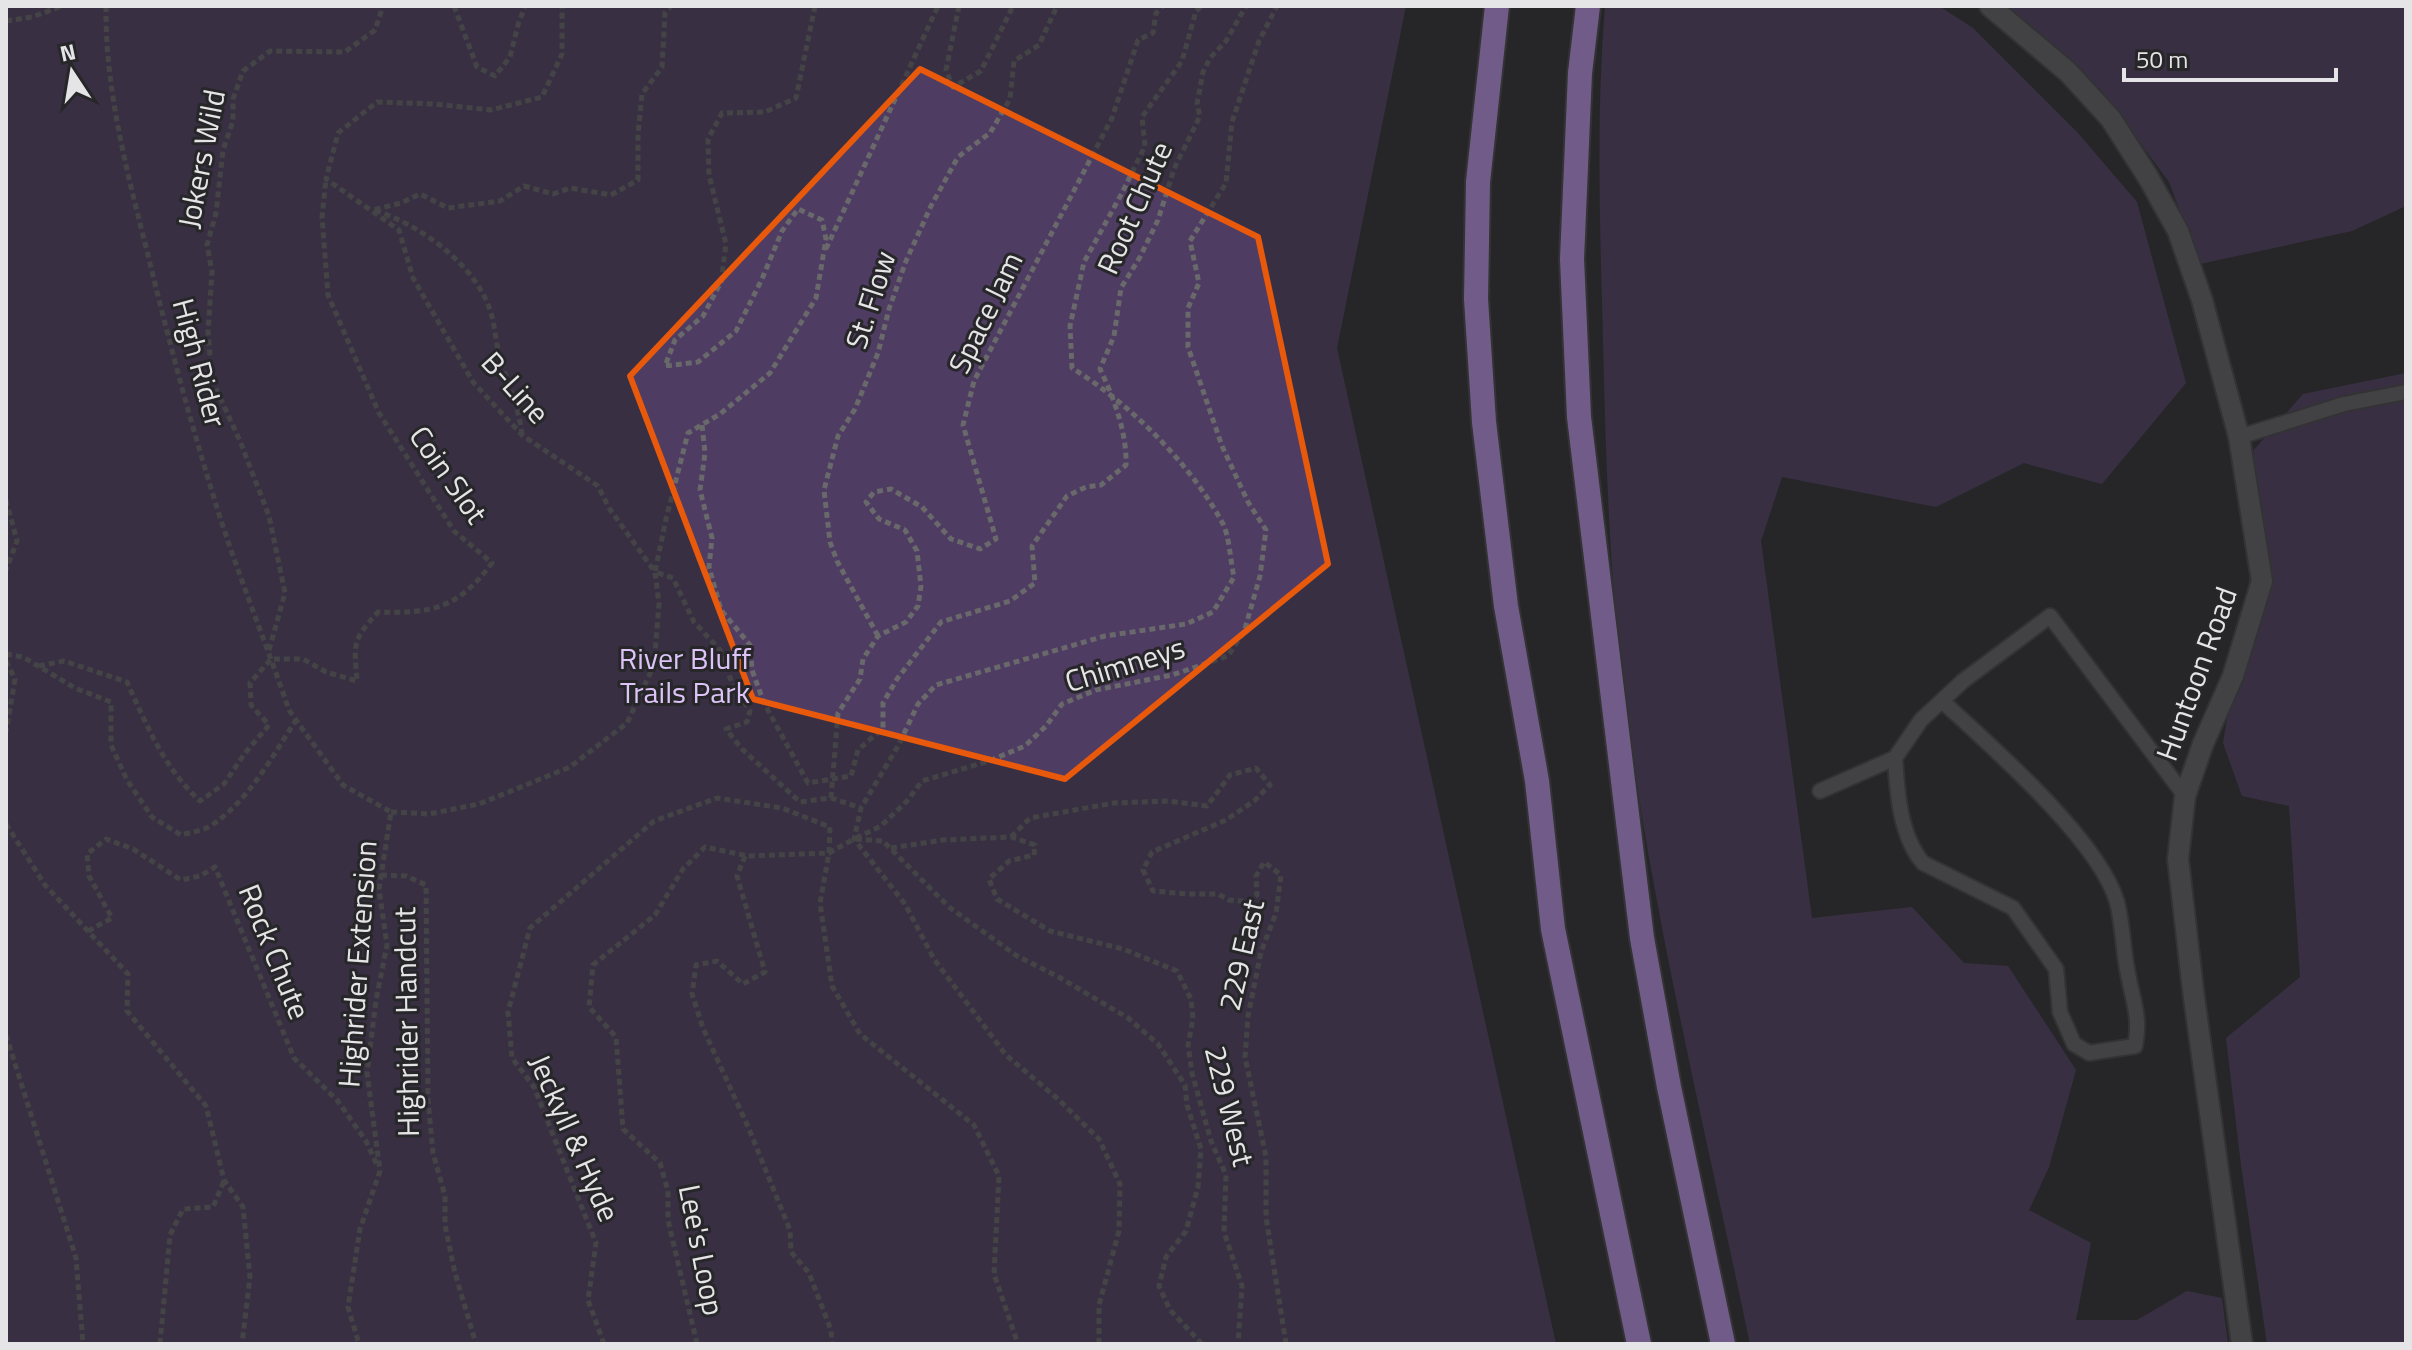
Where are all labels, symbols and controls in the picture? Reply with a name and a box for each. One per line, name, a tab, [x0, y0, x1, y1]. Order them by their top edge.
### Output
north arrow	[32, 32, 112, 112]
scale bar	[2124, 32, 2336, 82]
text: N	[57, 34, 79, 71]
text: 50 m	[2136, 41, 2188, 77]
street label: Jokers Wild	[165, 86, 237, 232]
street label: Root Chute	[1084, 134, 1184, 281]
street label: Space Jam	[936, 244, 1034, 381]
street label: St. Flow	[833, 245, 908, 355]
street label: High Rider	[161, 293, 239, 432]
street label: B-Line	[471, 341, 561, 434]
street label: Coin Slot	[398, 416, 500, 533]
street label: Huntoon Road	[2143, 580, 2249, 767]
street label: Chimneys	[1059, 624, 1190, 704]
park label: River Bluff Trails Park	[619, 635, 751, 715]
street label: Highrider Extension	[325, 839, 389, 1089]
street label: Rock Chute	[227, 877, 323, 1026]
street label: 229 East	[1206, 894, 1276, 1015]
street label: Highrider Handcut	[381, 906, 431, 1137]
street label: 229 West	[1193, 1041, 1267, 1171]
street label: Jeckyll & Hyde	[518, 1047, 632, 1229]
street label: Lee's Loop	[667, 1180, 737, 1319]

